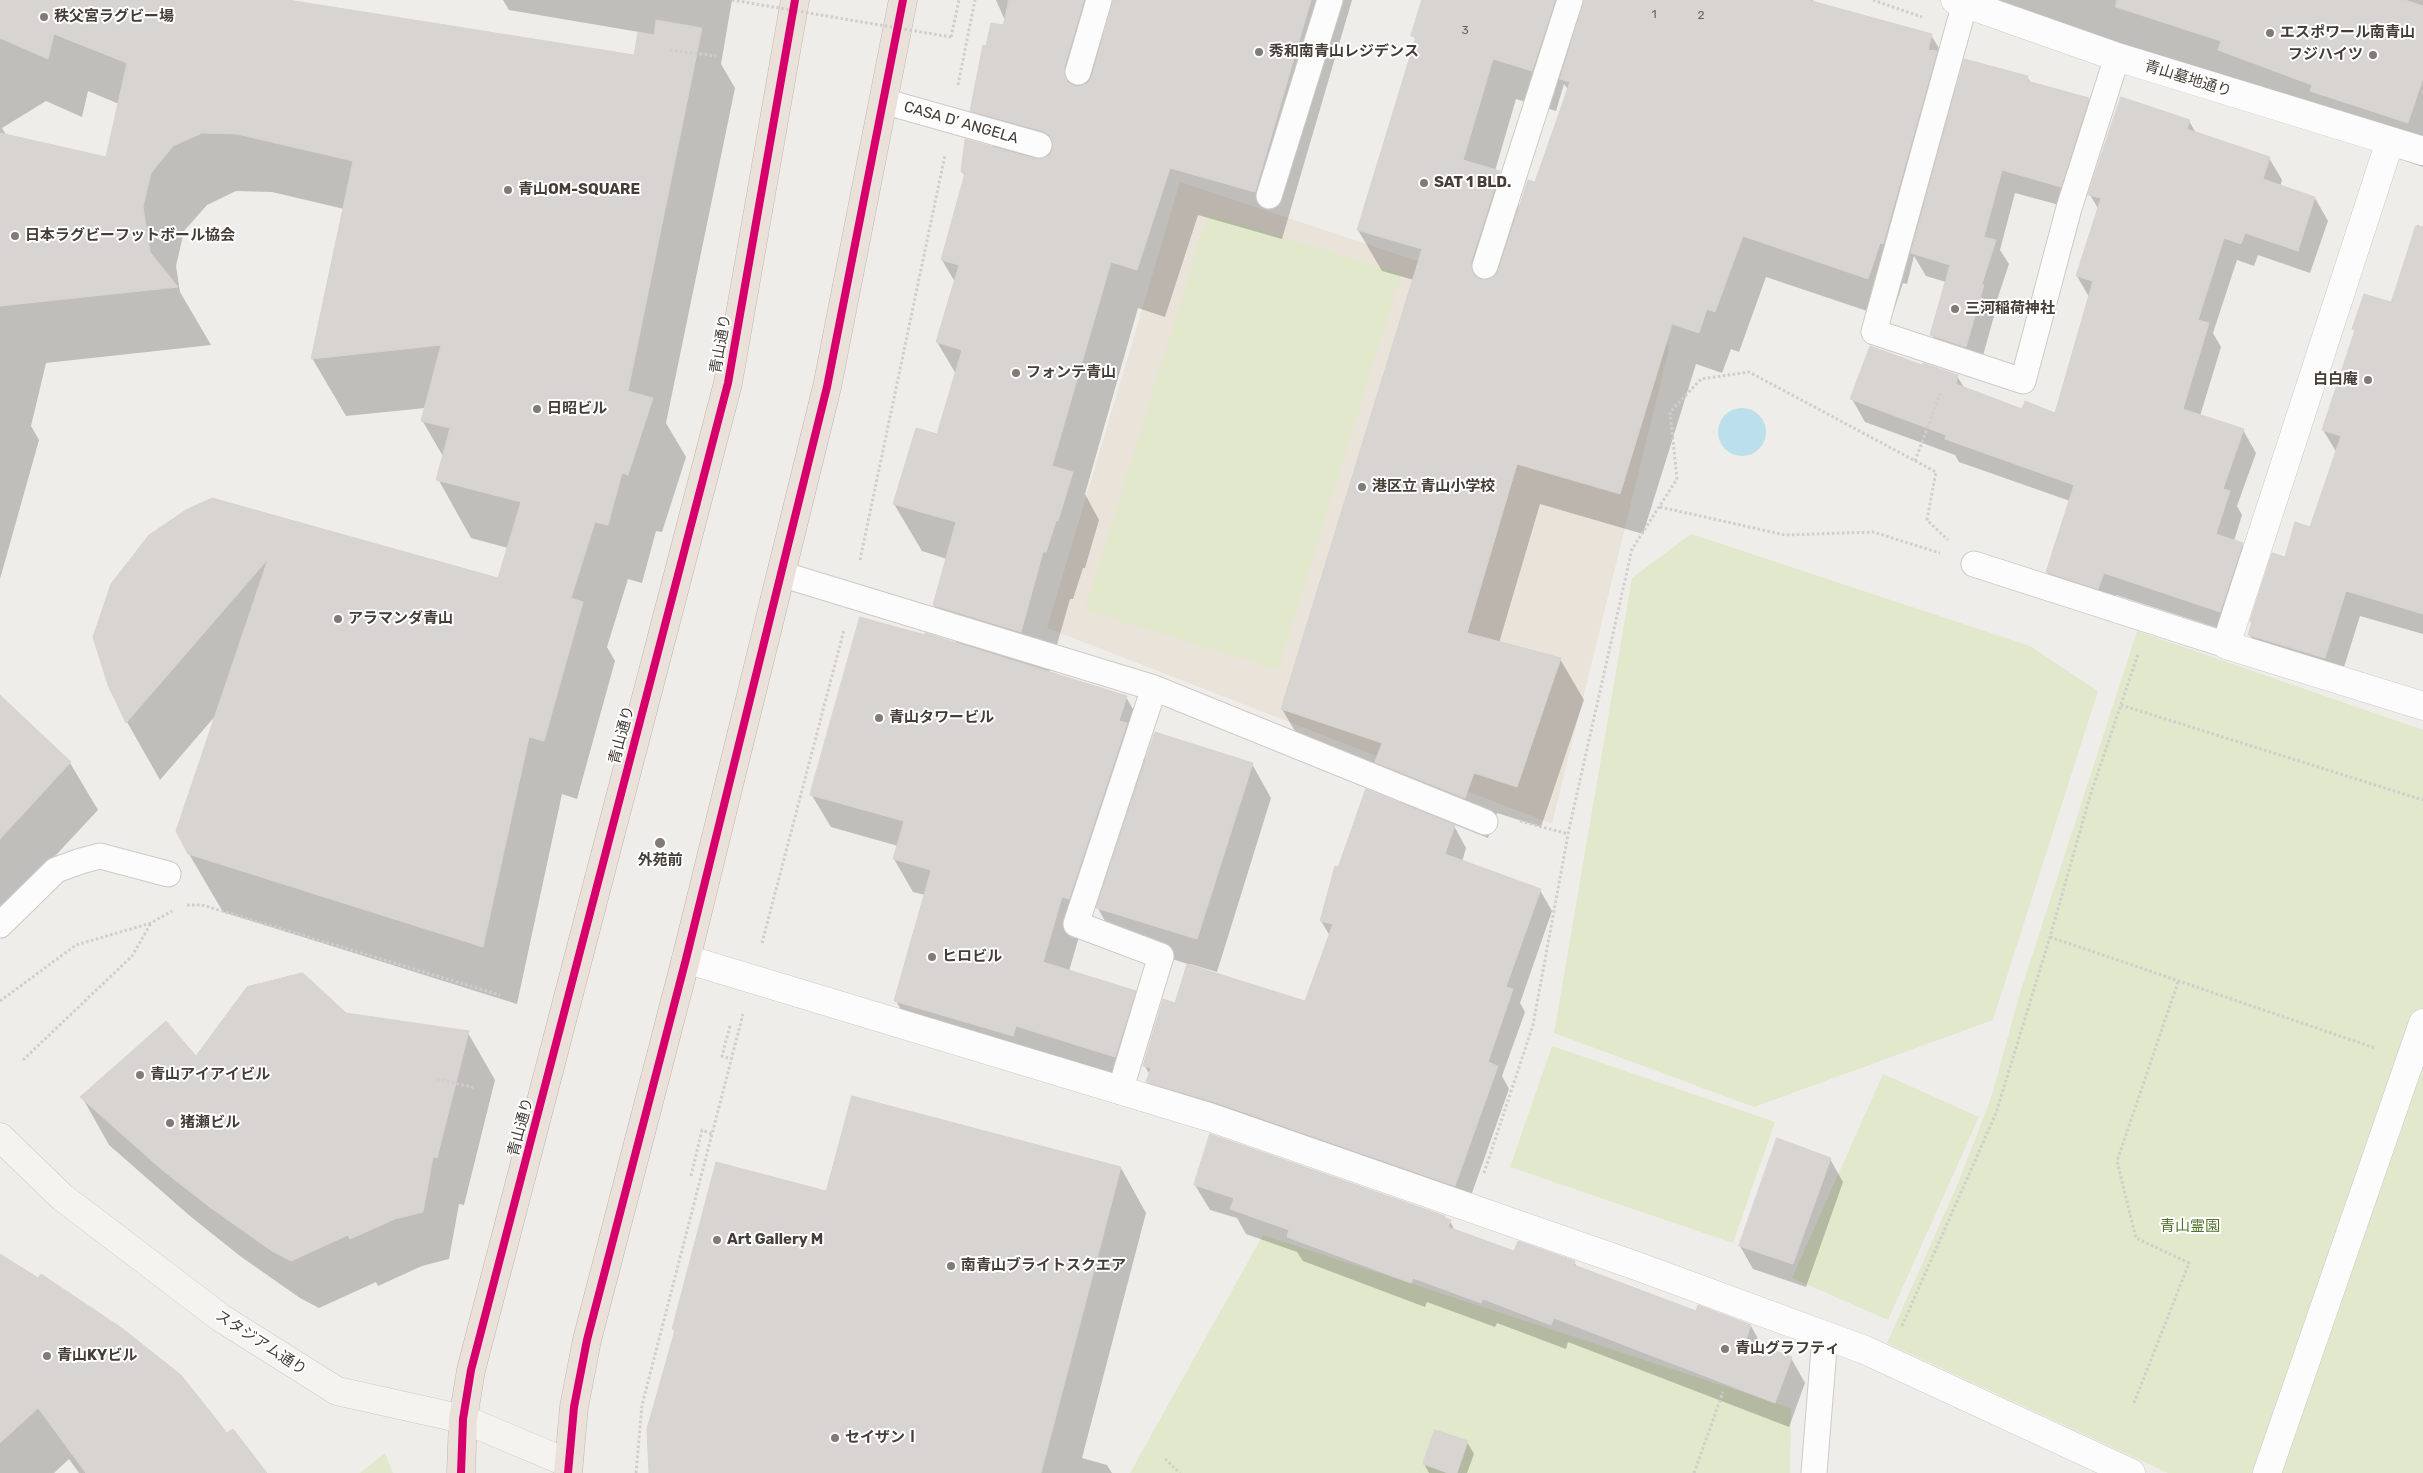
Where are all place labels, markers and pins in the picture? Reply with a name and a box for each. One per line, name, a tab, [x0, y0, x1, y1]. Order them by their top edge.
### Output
place label: 秩父宮ラグビー場	[54, 8, 174, 26]
marker: 秩父宮ラグビー場	[38, 11, 50, 23]
place label: エスポワール南青山	[2280, 24, 2415, 42]
marker: エスポワール南青山	[2264, 27, 2276, 39]
place label: 秀和南青山レジデンス	[1269, 43, 1419, 61]
marker: 秀和南青山レジデンス	[1253, 46, 1265, 58]
place label: フジハイツ	[2288, 46, 2363, 64]
marker: フジハイツ	[2367, 49, 2379, 61]
place label: SAT 1 BLD.	[1434, 174, 1511, 192]
marker: SAT 1 BLD.	[1418, 177, 1430, 189]
place label: 青山OM-SQUARE	[518, 181, 640, 199]
marker: 青山OM-SQUARE	[502, 184, 514, 196]
place label: 日本ラグビーフットボール協会	[25, 227, 235, 245]
marker: 日本ラグビーフットボール協会	[9, 230, 21, 242]
place label: 三河稲荷神社	[1965, 300, 2055, 318]
marker: 三河稲荷神社	[1949, 303, 1961, 315]
place label: フォンテ青山	[1026, 364, 1116, 382]
marker: フォンテ青山	[1010, 367, 1022, 379]
place label: 白白庵	[2313, 371, 2358, 389]
marker: 白白庵	[2362, 374, 2374, 386]
place label: 日昭ビル	[547, 400, 607, 418]
marker: 日昭ビル	[531, 403, 543, 415]
place label: 港区立 青山小学校	[1372, 478, 1495, 496]
marker: 港区立 青山小学校	[1356, 481, 1368, 493]
place label: アラマンダ青山	[348, 610, 453, 628]
marker: アラマンダ青山	[332, 613, 344, 625]
place label: 青山タワービル	[889, 709, 994, 727]
marker: 青山タワービル	[873, 712, 885, 724]
marker: 外苑前	[653, 836, 667, 850]
place label: 外苑前	[638, 852, 682, 870]
place label: ヒロビル	[942, 948, 1002, 966]
marker: ヒロビル	[926, 951, 938, 963]
place label: 青山アイアイビル	[150, 1066, 270, 1084]
marker: 青山アイアイビル	[134, 1069, 146, 1081]
place label: 猪瀬ビル	[180, 1114, 240, 1132]
marker: 猪瀬ビル	[164, 1117, 176, 1129]
place label: Art Gallery M	[727, 1231, 823, 1249]
marker: Art Gallery M	[711, 1234, 723, 1246]
place label: 南青山ブライトスクエア	[961, 1257, 1126, 1275]
marker: 南青山ブライトスクエア	[945, 1260, 957, 1272]
place label: 青山グラフティ	[1735, 1340, 1840, 1358]
marker: 青山グラフティ	[1719, 1343, 1731, 1355]
place label: 青山KYビル	[57, 1347, 137, 1365]
marker: 青山KYビル	[41, 1350, 53, 1362]
place label: セイザンⅠ	[845, 1429, 920, 1447]
marker: セイザンⅠ	[829, 1432, 841, 1444]

